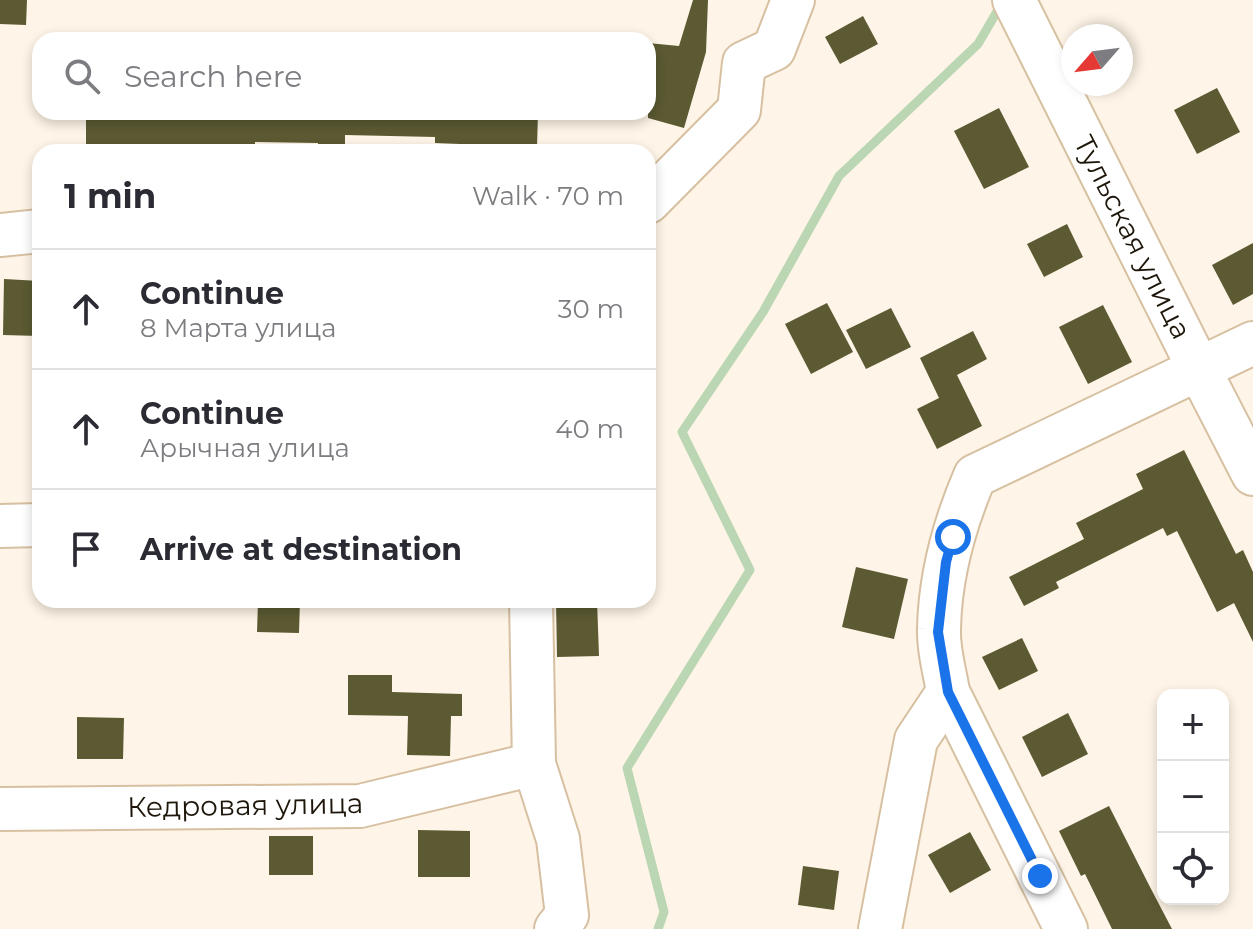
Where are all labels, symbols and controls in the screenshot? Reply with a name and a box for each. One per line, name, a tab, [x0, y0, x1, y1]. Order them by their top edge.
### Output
north arrow	[1061, 24, 1133, 96]
search box	[32, 32, 656, 120]
icon: search	[60, 54, 104, 98]
text: Search here	[124, 58, 302, 95]
street label: Тульская улица	[1067, 130, 1199, 344]
text: 1 min	[64, 175, 156, 217]
text: Walk · 70 m	[472, 180, 624, 212]
text: Continue	[140, 275, 284, 312]
icon: ahead	[64, 287, 108, 331]
text: 30 m	[558, 293, 624, 325]
text: 8 Марта улица	[140, 312, 336, 344]
text: Continue	[140, 395, 284, 432]
icon: ahead	[64, 407, 108, 451]
text: 40 m	[555, 413, 624, 445]
text: Арычная улица	[140, 432, 350, 464]
route start	[935, 519, 971, 555]
icon: arrive	[64, 527, 108, 571]
text: Arrive at destination	[140, 531, 462, 568]
map controls	[1157, 689, 1229, 905]
button: +	[1157, 689, 1229, 761]
button: −	[1157, 761, 1229, 833]
street label: Кедровая улица	[127, 786, 363, 824]
button: locate	[1157, 833, 1229, 905]
route end	[1022, 858, 1058, 894]

